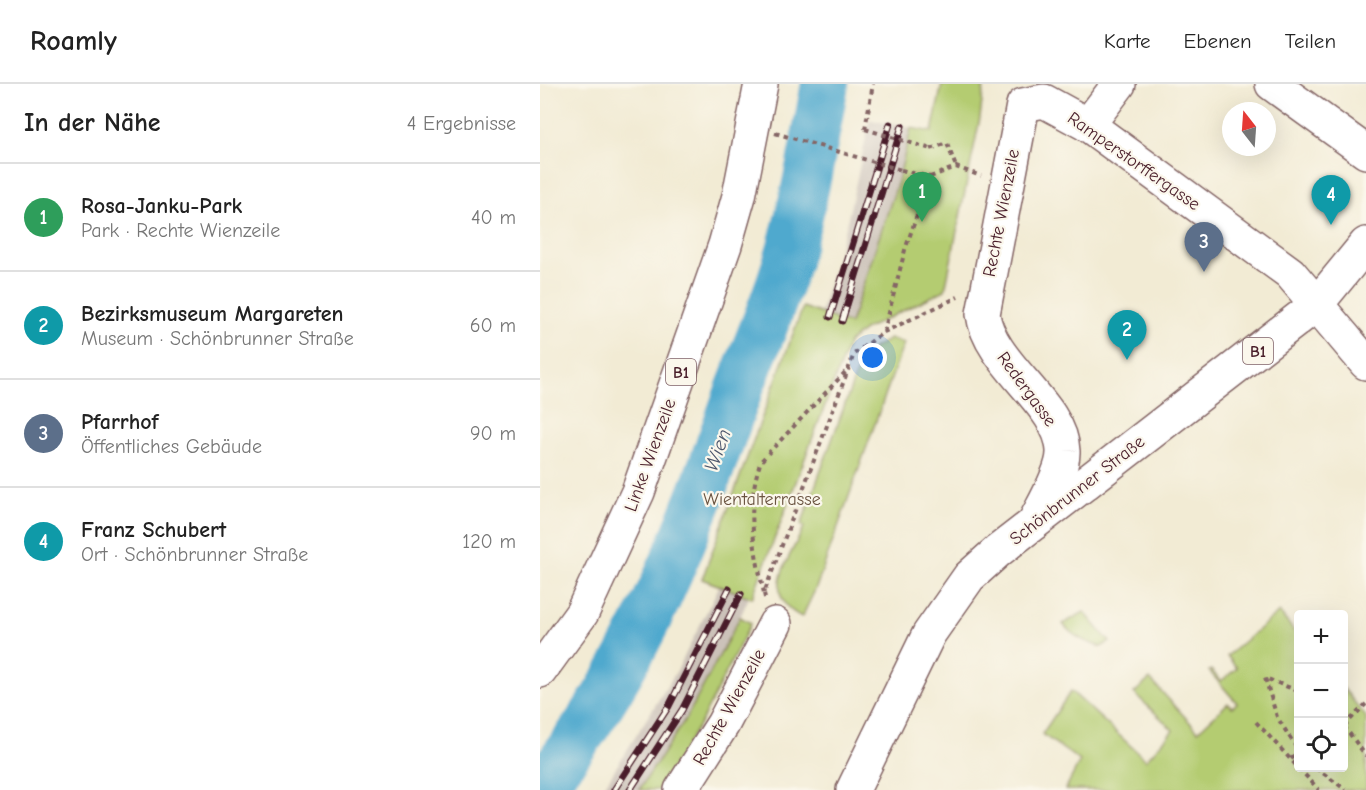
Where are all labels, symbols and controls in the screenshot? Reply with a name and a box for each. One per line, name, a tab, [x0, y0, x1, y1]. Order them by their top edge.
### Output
text: Roamly	[30, 25, 117, 57]
text: Karte	[1104, 29, 1151, 53]
text: Ebenen	[1184, 29, 1252, 53]
text: Teilen	[1285, 29, 1336, 53]
north arrow	[1222, 102, 1276, 156]
text: In der Nähe	[24, 108, 161, 138]
street label: Ramperstorffergasse	[1063, 108, 1204, 215]
text: 4 Ergebnisse	[407, 112, 516, 135]
street label: Rechte Wienzeile	[979, 147, 1024, 279]
pin: 1	[902, 172, 941, 222]
pin: 4	[1312, 176, 1350, 225]
text: Rosa-Janku-Park	[81, 193, 242, 219]
text: 1	[40, 206, 47, 229]
text: 40 m	[471, 206, 516, 229]
text: Park · Rechte Wienzeile	[81, 219, 280, 242]
pin: 3	[1184, 222, 1224, 272]
text: Bezirksmuseum Margareten	[81, 301, 344, 327]
pin: 2	[1108, 310, 1146, 360]
text: 2	[39, 314, 48, 337]
text: 60 m	[470, 314, 516, 337]
text: Museum · Schönbrunner Straße	[81, 327, 354, 350]
road number: B1	[1243, 338, 1273, 364]
your location	[858, 343, 887, 372]
street label: Redergasse	[992, 348, 1061, 431]
road number: B1	[666, 359, 696, 385]
street label: Linke Wienzeile	[620, 396, 681, 514]
text: Pfarrhof	[81, 409, 159, 435]
text: 3	[39, 422, 48, 445]
text: 90 m	[470, 422, 516, 445]
water label: Wien	[699, 426, 736, 474]
street label: Schönbrunner Straße	[1006, 431, 1149, 550]
text: Öffentliches Gebäude	[81, 435, 262, 458]
park label: Wientalterrasse	[703, 489, 821, 510]
text: Franz Schubert	[81, 517, 226, 543]
text: 4	[39, 530, 48, 553]
text: 120 m	[462, 530, 516, 553]
text: Ort · Schönbrunner Straße	[81, 543, 308, 566]
map controls	[1294, 610, 1348, 772]
button: +	[1294, 610, 1348, 664]
street label: Rechte Wienzeile	[689, 645, 770, 769]
button: −	[1294, 664, 1348, 718]
button: locate	[1294, 718, 1348, 772]

